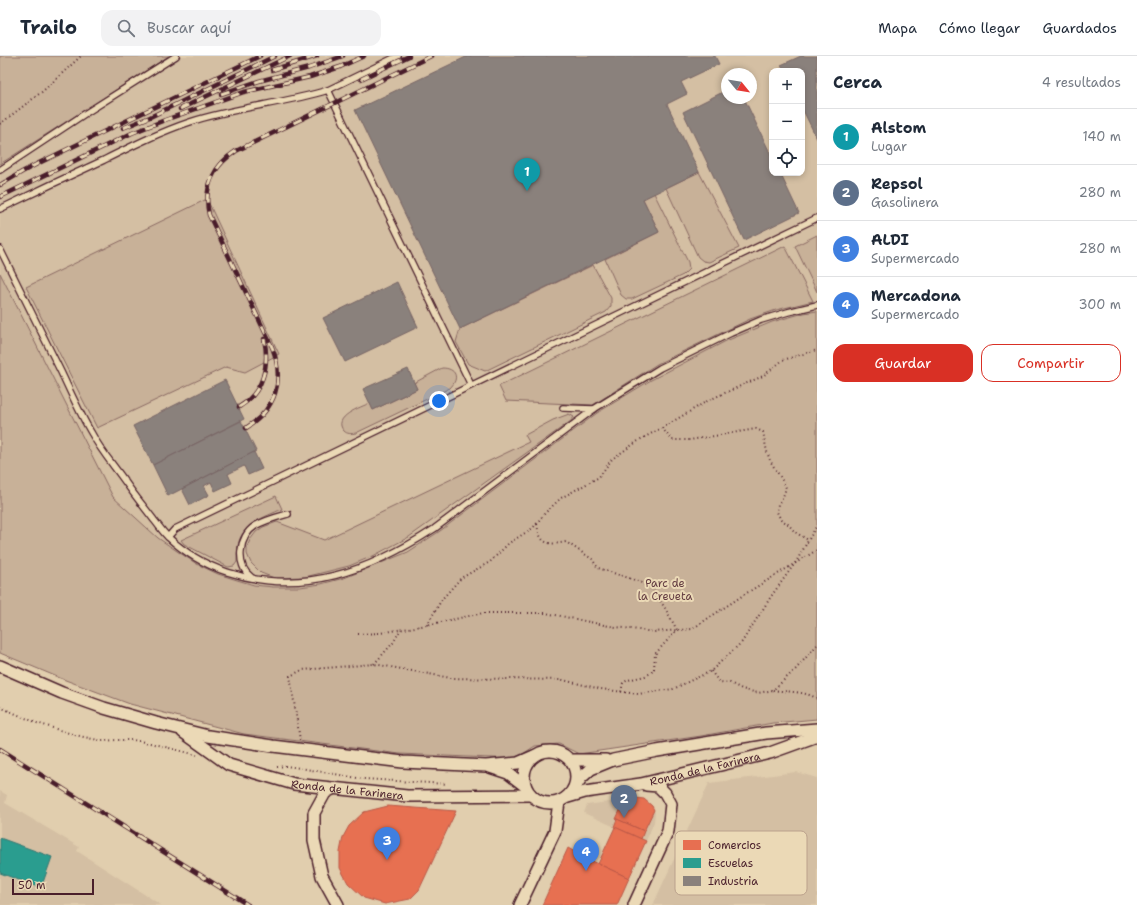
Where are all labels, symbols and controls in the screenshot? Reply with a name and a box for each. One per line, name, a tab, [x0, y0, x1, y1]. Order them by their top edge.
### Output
search box	[101, 10, 381, 46]
text: Trailo	[20, 15, 77, 40]
icon: search	[115, 17, 137, 39]
text: Buscar aquí	[147, 18, 231, 38]
text: Mapa	[878, 19, 917, 37]
text: Cómo llegar	[939, 19, 1020, 37]
text: Guardados	[1042, 19, 1117, 37]
north arrow	[721, 68, 757, 104]
map controls	[769, 68, 805, 176]
button: +	[769, 68, 805, 104]
text: Cerca	[833, 71, 882, 93]
text: 4 resultados	[1042, 74, 1121, 91]
button: −	[769, 104, 805, 140]
text: Alstom	[871, 118, 926, 138]
text: 1	[843, 128, 849, 145]
text: 140 m	[1082, 128, 1121, 145]
text: Lugar	[871, 138, 907, 155]
button: locate	[769, 140, 805, 176]
pin: 1	[514, 158, 540, 191]
text: Repsol	[871, 174, 923, 194]
text: 2	[841, 184, 851, 201]
text: 280 m	[1079, 184, 1121, 201]
text: Gasolinera	[871, 194, 939, 211]
text: ALDI	[871, 230, 909, 250]
text: 3	[841, 240, 851, 257]
text: 280 m	[1079, 240, 1121, 257]
text: Supermercado	[871, 250, 959, 267]
text: Mercadona	[871, 286, 961, 306]
text: 4	[841, 296, 851, 313]
text: 300 m	[1078, 296, 1121, 313]
text: Supermercado	[871, 306, 959, 323]
button: Guardar	[833, 344, 973, 382]
button: Compartir	[981, 344, 1121, 382]
your location	[429, 391, 449, 411]
park label: Parc de la Creueta	[638, 576, 692, 604]
street label: Ronda de la Farinera	[648, 748, 762, 789]
street label: Ronda de la Farinera	[290, 776, 405, 803]
pin: 2	[611, 785, 637, 818]
pin: 3	[374, 827, 400, 860]
legend	[675, 831, 807, 895]
pin: 4	[573, 838, 599, 871]
text: Comercios	[708, 838, 761, 853]
text: Escuelas	[708, 856, 753, 871]
text: Industria	[708, 874, 758, 889]
scale bar	[12, 877, 94, 896]
text: 50 m	[18, 878, 46, 893]

